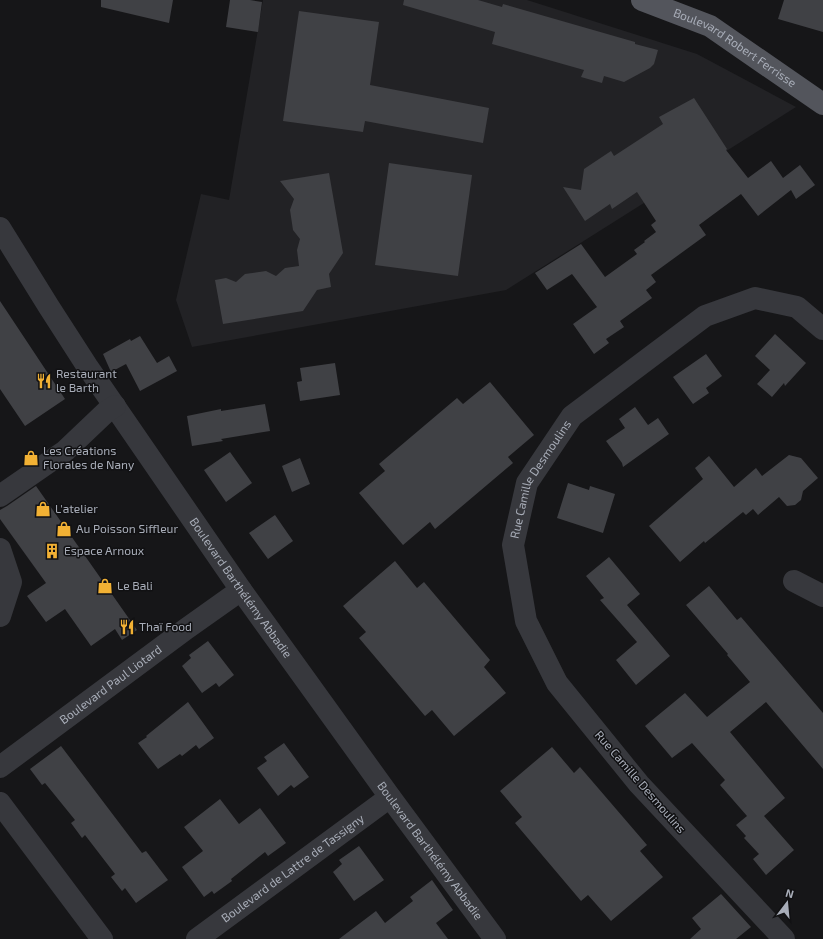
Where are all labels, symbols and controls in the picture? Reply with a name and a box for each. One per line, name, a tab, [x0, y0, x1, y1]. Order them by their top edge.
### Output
street label: Boulevard Robert Ferrisse	[672, 5, 799, 90]
place label: Restaurant le Barth	[56, 366, 117, 394]
restaurant icon: Restaurant le Barth	[35, 372, 53, 390]
street label: Rue Camille Desmoulins	[507, 417, 573, 540]
place label: Les Créations Florales de Nany	[43, 443, 135, 471]
shop icon: Les Créations Florales de Nany	[22, 449, 40, 467]
shop icon: L'atelier	[34, 500, 52, 518]
place label: L'atelier	[55, 501, 98, 515]
street label: Boulevard Barthélémy Abbadie	[187, 515, 296, 660]
shop icon: Au Poisson Siffleur	[55, 520, 73, 538]
place label: Au Poisson Siffleur	[76, 521, 178, 535]
building icon: Espace Arnoux	[43, 542, 61, 560]
place label: Espace Arnoux	[64, 543, 145, 557]
shop icon: Le Bali	[96, 577, 114, 595]
place label: Le Bali	[117, 578, 153, 592]
restaurant icon: Thaï Food	[118, 618, 136, 636]
place label: Thaï Food	[139, 619, 192, 633]
street label: Boulevard Paul Liotard	[56, 642, 164, 726]
street label: Rue Camille Desmoulins	[593, 727, 689, 835]
street label: Boulevard Barthélémy Abbadie	[375, 778, 486, 922]
street label: Boulevard de Lattre de Tassigny	[218, 810, 367, 925]
north arrow	[767, 883, 807, 923]
text: N	[784, 886, 796, 900]

